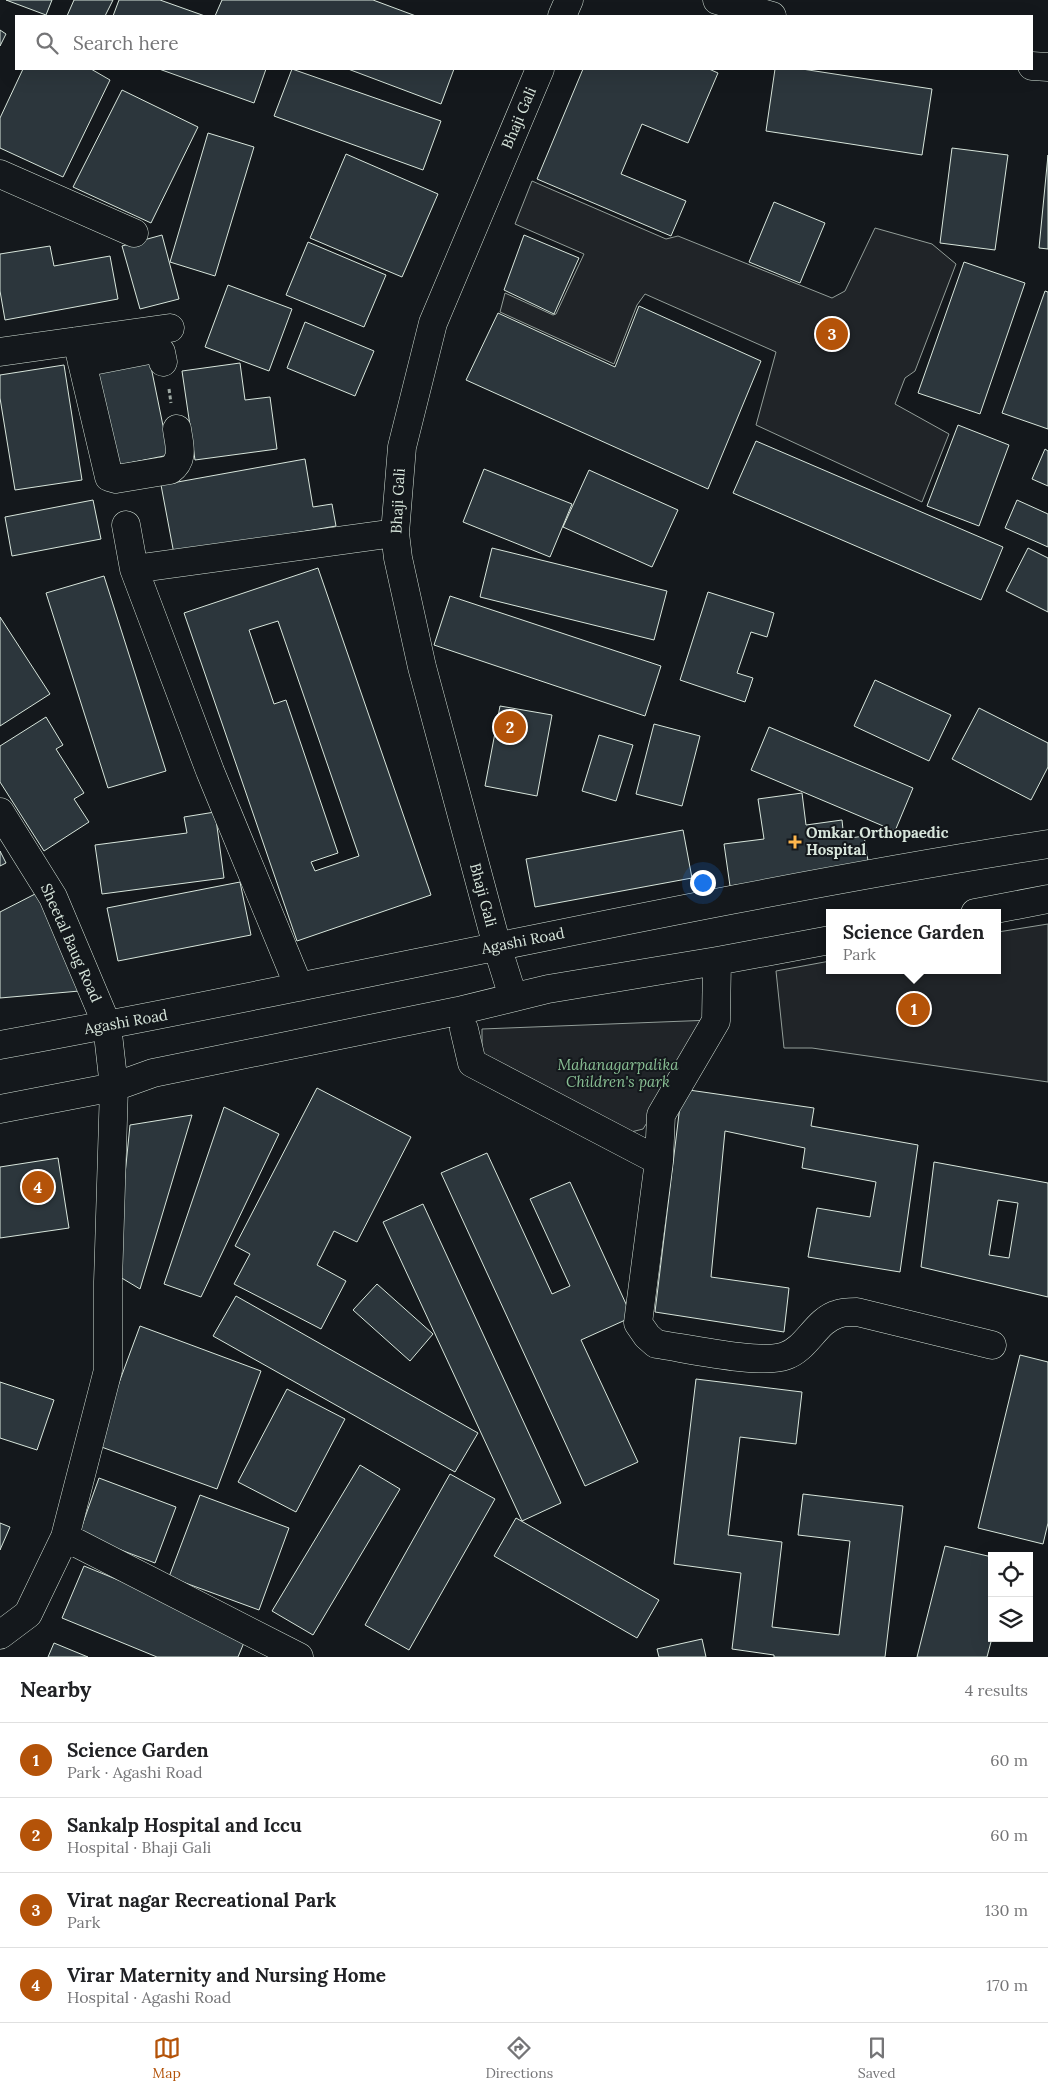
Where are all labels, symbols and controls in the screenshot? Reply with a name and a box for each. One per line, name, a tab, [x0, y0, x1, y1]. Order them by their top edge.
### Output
search box	[15, 15, 1033, 70]
icon: search	[33, 29, 61, 57]
text: Search here	[73, 31, 179, 55]
street label: Bhaji Gali	[497, 84, 540, 152]
pin: 3	[816, 315, 848, 353]
street label: Bhaji Gali	[386, 468, 409, 534]
pin: 2	[494, 708, 526, 746]
place label: Omkar Orthopaedic Hospital	[806, 823, 949, 859]
marker: Omkar Orthopaedic Hospital	[788, 835, 802, 849]
street label: Bhaji Gali	[466, 861, 501, 929]
your location	[690, 870, 716, 896]
street label: Sheetal Baug Road	[37, 880, 106, 1005]
popup	[826, 909, 1001, 974]
text: Science Garden	[843, 920, 984, 944]
street label: Agashi Road	[479, 923, 566, 958]
text: Park	[843, 944, 876, 964]
pin: 1	[898, 990, 930, 1028]
street label: Agashi Road	[82, 1005, 169, 1038]
park label: Mahanagarpalika Children's park	[558, 1055, 679, 1091]
pin: 4	[22, 1168, 54, 1206]
map controls	[988, 1552, 1033, 1642]
button: locate	[988, 1552, 1033, 1597]
button: layers	[988, 1597, 1033, 1642]
text: Nearby	[20, 1676, 91, 1703]
text: 4 results	[965, 1680, 1028, 1700]
text: Science Garden	[67, 1738, 209, 1762]
text: 1	[33, 1750, 39, 1770]
text: 60 m	[990, 1750, 1028, 1770]
text: Park · Agashi Road	[67, 1762, 203, 1782]
text: Sankalp Hospital and Iccu	[67, 1813, 302, 1837]
text: 2	[32, 1825, 40, 1845]
text: 60 m	[990, 1825, 1028, 1845]
text: Hospital · Bhaji Gali	[67, 1837, 211, 1857]
text: Virat nagar Recreational Park	[67, 1888, 336, 1912]
text: 3	[32, 1900, 40, 1920]
text: 130 m	[985, 1900, 1028, 1920]
text: Park	[67, 1912, 100, 1932]
text: Virar Maternity and Nursing Home	[67, 1963, 386, 1987]
text: 4	[32, 1975, 40, 1995]
text: 170 m	[986, 1975, 1028, 1995]
text: Hospital · Agashi Road	[67, 1987, 231, 2007]
tab: Map	[152, 2034, 181, 2082]
tab: Directions	[485, 2034, 553, 2082]
tab: Saved	[858, 2034, 896, 2082]

